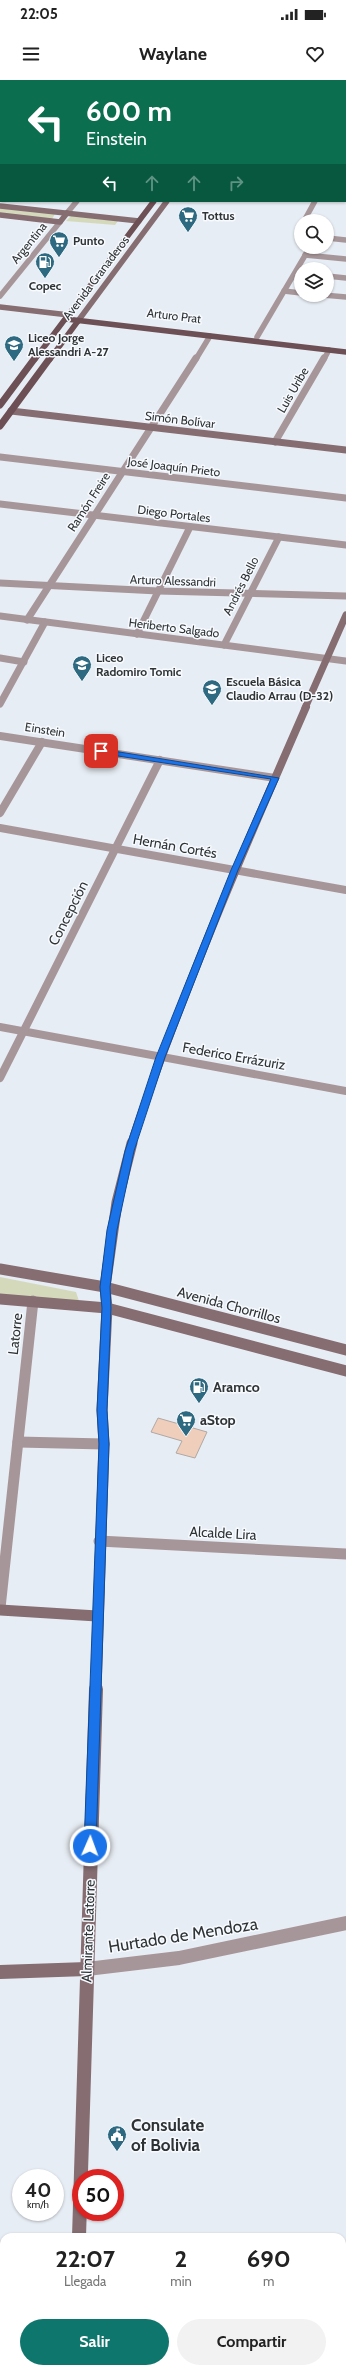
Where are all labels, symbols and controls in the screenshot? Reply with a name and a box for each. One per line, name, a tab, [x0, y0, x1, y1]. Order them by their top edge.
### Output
text: 22:05	[20, 5, 58, 23]
icon: menu	[20, 43, 42, 65]
text: Waylane	[139, 43, 207, 65]
icon: heart	[304, 43, 326, 65]
text: 600 m	[86, 94, 172, 128]
icon: left	[20, 96, 72, 148]
text: Einstein	[86, 128, 147, 150]
icon: left	[99, 172, 121, 194]
icon: ahead	[141, 172, 163, 194]
icon: ahead	[183, 172, 205, 194]
icon: right	[225, 172, 247, 194]
supermarket icon: Tottus	[177, 205, 199, 233]
place label: Tottus	[202, 208, 235, 223]
map controls	[294, 214, 334, 302]
button: search	[294, 214, 334, 254]
street label: Argentina	[7, 219, 50, 266]
supermarket icon: Punto	[48, 230, 70, 258]
street label: Avenida Granaderos	[59, 233, 132, 323]
place label: Punto	[73, 233, 104, 248]
fuel station icon: Copec	[34, 251, 56, 279]
button: layers	[294, 262, 334, 302]
place label: Copec	[29, 278, 62, 293]
street label: Arturo Prat	[146, 305, 202, 326]
place label: Liceo Jorge Alessandri A-27	[28, 330, 110, 359]
school or university icon: Liceo Jorge Alessandri A-27	[3, 334, 25, 362]
street label: Luis Uribe	[274, 364, 312, 415]
street label: Simón Bolívar	[144, 408, 216, 431]
street label: José Joaquín Prieto	[126, 453, 222, 480]
street label: Ramón Freire	[64, 469, 113, 534]
street label: Diego Portales	[137, 502, 211, 525]
street label: Andrés Bello	[219, 554, 262, 618]
street label: Arturo Alessandri	[130, 572, 216, 589]
street label: Heriberto Salgado	[128, 614, 221, 641]
place label: Liceo Radomiro Tomic	[96, 650, 182, 679]
school or university icon: Liceo Radomiro Tomic	[71, 654, 93, 682]
place label: Escuela Básica Claudio Arrau (D-32)	[226, 674, 333, 703]
school or university icon: Escuela Básica Claudio Arrau (D-32)	[201, 678, 223, 706]
street label: Einstein	[24, 719, 67, 740]
pin	[84, 734, 118, 768]
icon: arrive	[90, 740, 112, 762]
street label: Hernán Cortés	[132, 830, 219, 862]
street label: Concepción	[44, 878, 92, 948]
street label: Federico Errázuriz	[181, 1038, 287, 1074]
street label: Avenida Chorrillos	[175, 1283, 283, 1327]
street label: Latorre	[4, 1312, 26, 1356]
fuel station icon: Aramco	[188, 1376, 210, 1404]
place label: Aramco	[213, 1378, 260, 1396]
supermarket icon: aStop	[175, 1409, 197, 1437]
place label: aStop	[200, 1411, 236, 1429]
street label: Alcalde Lira	[189, 1522, 257, 1544]
position arrow	[69, 1825, 111, 1867]
street label: Almirante Latorre	[77, 1879, 99, 1983]
street label: Hurtado de Mendoza	[107, 1913, 260, 1957]
place label: Consulate of Bolivia	[131, 2115, 204, 2155]
public building icon: Consulate of Bolivia	[106, 2124, 128, 2152]
speed limit sign: 50	[72, 2169, 124, 2221]
text: 40	[25, 2178, 51, 2202]
text: km/h	[27, 2198, 49, 2211]
text: 22:07	[55, 2244, 115, 2273]
text: 2	[175, 2244, 187, 2273]
text: 690	[247, 2244, 291, 2273]
text: Llegada	[64, 2273, 106, 2289]
text: min	[170, 2273, 192, 2289]
text: m	[263, 2273, 275, 2289]
button: Salir	[20, 2319, 169, 2365]
button: Compartir	[177, 2319, 326, 2365]

